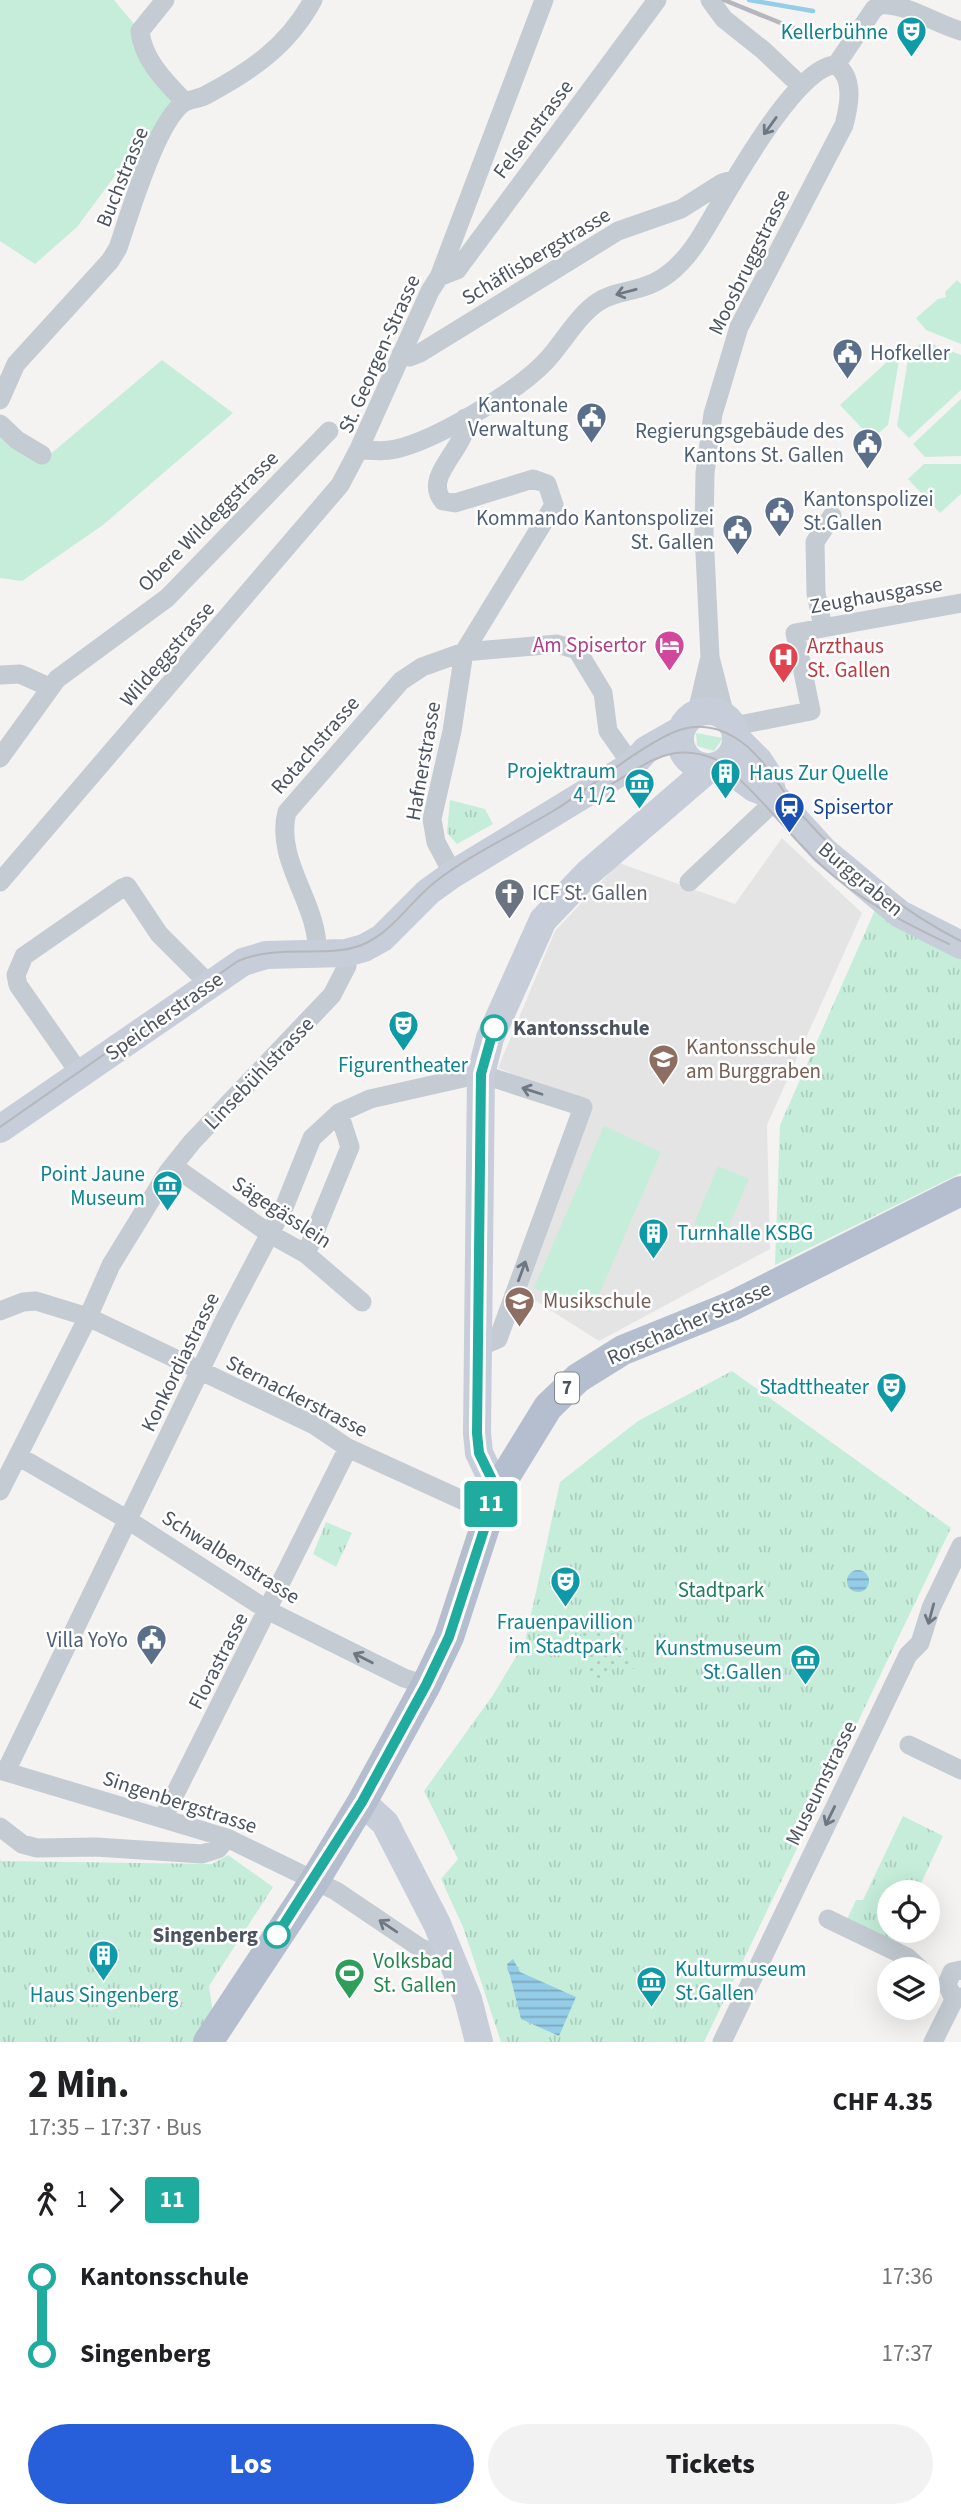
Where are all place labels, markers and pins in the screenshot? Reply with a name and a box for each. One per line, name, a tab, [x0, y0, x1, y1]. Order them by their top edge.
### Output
theatre icon: Kellerbühne	[894, 15, 928, 59]
place label: Kellerbühne	[781, 17, 888, 47]
public building icon: Hofkeller	[830, 336, 864, 380]
place label: Hofkeller	[870, 338, 951, 368]
place label: Kantonale Verwaltung	[468, 390, 568, 444]
public building icon: Kantonale Verwaltung	[574, 400, 608, 444]
place label: Regierungsgebäude des Kantons St. Gallen	[635, 416, 844, 470]
public building icon: Regierungsgebäude des Kantons St. Gallen	[850, 426, 884, 470]
place label: Kantonspolizei St.Gallen	[803, 484, 934, 538]
public building icon: Kantonspolizei St.Gallen	[763, 494, 797, 538]
place label: Kommando Kantonspolizei St. Gallen	[476, 503, 714, 557]
public building icon: Kommando Kantonspolizei St. Gallen	[720, 513, 754, 557]
hotel icon: Am Spisertor	[652, 628, 686, 672]
place label: Am Spisertor	[533, 630, 647, 660]
place label: Arzthaus St. Gallen	[807, 631, 891, 685]
hospital icon: Arzthaus St. Gallen	[767, 641, 801, 685]
place label: Projektraum 4 1/2	[507, 756, 616, 810]
building icon: Haus Zur Quelle	[709, 756, 743, 800]
place label: Haus Zur Quelle	[749, 758, 888, 788]
museum icon: Projektraum 4 1/2	[622, 766, 656, 810]
station icon: Spisertor	[773, 790, 807, 834]
place label: Spisertor	[813, 792, 894, 822]
church icon: ICF St. Gallen	[492, 876, 526, 920]
place label: ICF St. Gallen	[532, 878, 648, 908]
theatre icon: Figurentheater	[386, 1008, 420, 1052]
place label: Kantonsschule	[513, 1013, 650, 1043]
marker: Kantonsschule	[481, 1015, 507, 1041]
place label: Kantonsschule am Burggraben	[686, 1032, 821, 1086]
school or university icon: Kantonsschule am Burggraben	[646, 1042, 680, 1086]
place label: Figurentheater	[338, 1050, 469, 1080]
place label: Point Jaune Museum	[40, 1159, 145, 1213]
museum icon: Point Jaune Museum	[151, 1169, 185, 1213]
building icon: Turnhalle KSBG	[637, 1216, 671, 1260]
place label: Turnhalle KSBG	[677, 1218, 813, 1248]
school or university icon: Musikschule	[503, 1284, 537, 1328]
place label: Musikschule	[543, 1286, 651, 1316]
theatre icon: Stadttheater	[875, 1370, 909, 1414]
place label: Stadttheater	[759, 1372, 870, 1402]
theatre icon: Frauenpavillion im Stadtpark	[548, 1565, 582, 1609]
place label: Frauenpavillion im Stadtpark	[497, 1607, 633, 1661]
public building icon: Villa YoYo	[134, 1623, 168, 1667]
place label: Villa YoYo	[46, 1625, 128, 1655]
place label: Kunstmuseum St.Gallen	[655, 1633, 782, 1687]
museum icon: Kunstmuseum St.Gallen	[788, 1643, 822, 1687]
place label: Singenberg	[153, 1920, 258, 1950]
marker: Singenberg	[264, 1922, 290, 1948]
building icon: Haus Singenberg	[87, 1938, 121, 1982]
place label: Volksbad St. Gallen	[373, 1946, 457, 2000]
place label: Kulturmuseum St.Gallen	[675, 1954, 806, 2008]
sports icon: Volksbad St. Gallen	[333, 1956, 367, 2000]
museum icon: Kulturmuseum St.Gallen	[635, 1964, 669, 2008]
place label: Haus Singenberg	[30, 1980, 179, 2010]

